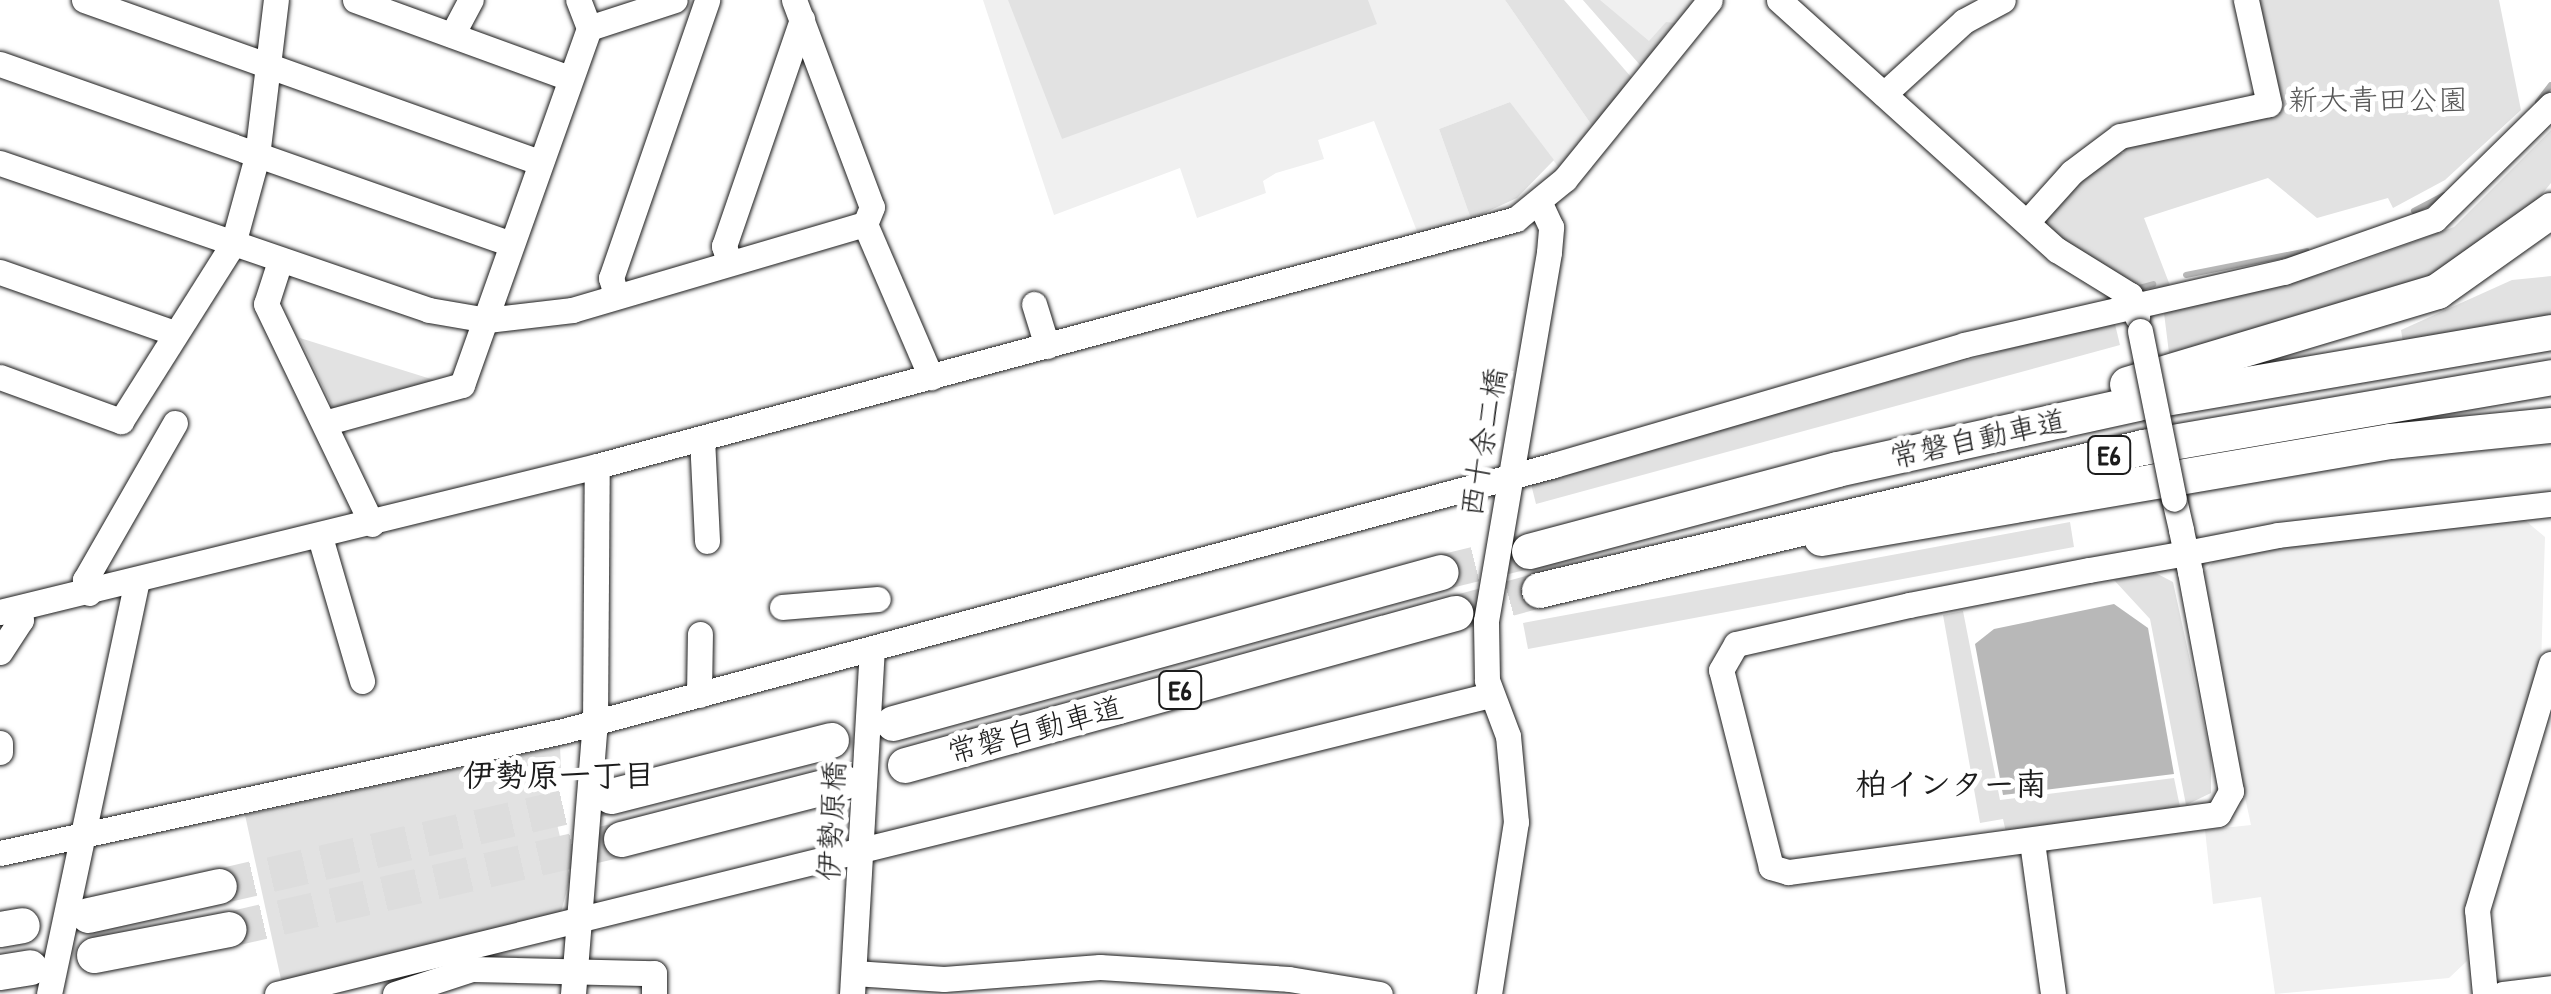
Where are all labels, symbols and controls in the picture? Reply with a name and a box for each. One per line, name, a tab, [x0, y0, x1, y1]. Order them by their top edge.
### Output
park label: 新大青田公園	[2288, 81, 2468, 117]
street label: 西十余二橋	[1452, 365, 1514, 519]
street label: 常磐自動車道	[1886, 402, 2070, 474]
road number: E6	[2086, 432, 2132, 478]
road number: E6	[1158, 667, 1202, 713]
street label: 常磐自動車道	[943, 688, 1127, 770]
district label: 伊勢原一丁目	[463, 756, 655, 794]
street label: 伊勢原橋	[810, 760, 852, 882]
district label: 柏インター南	[1855, 765, 2047, 803]

